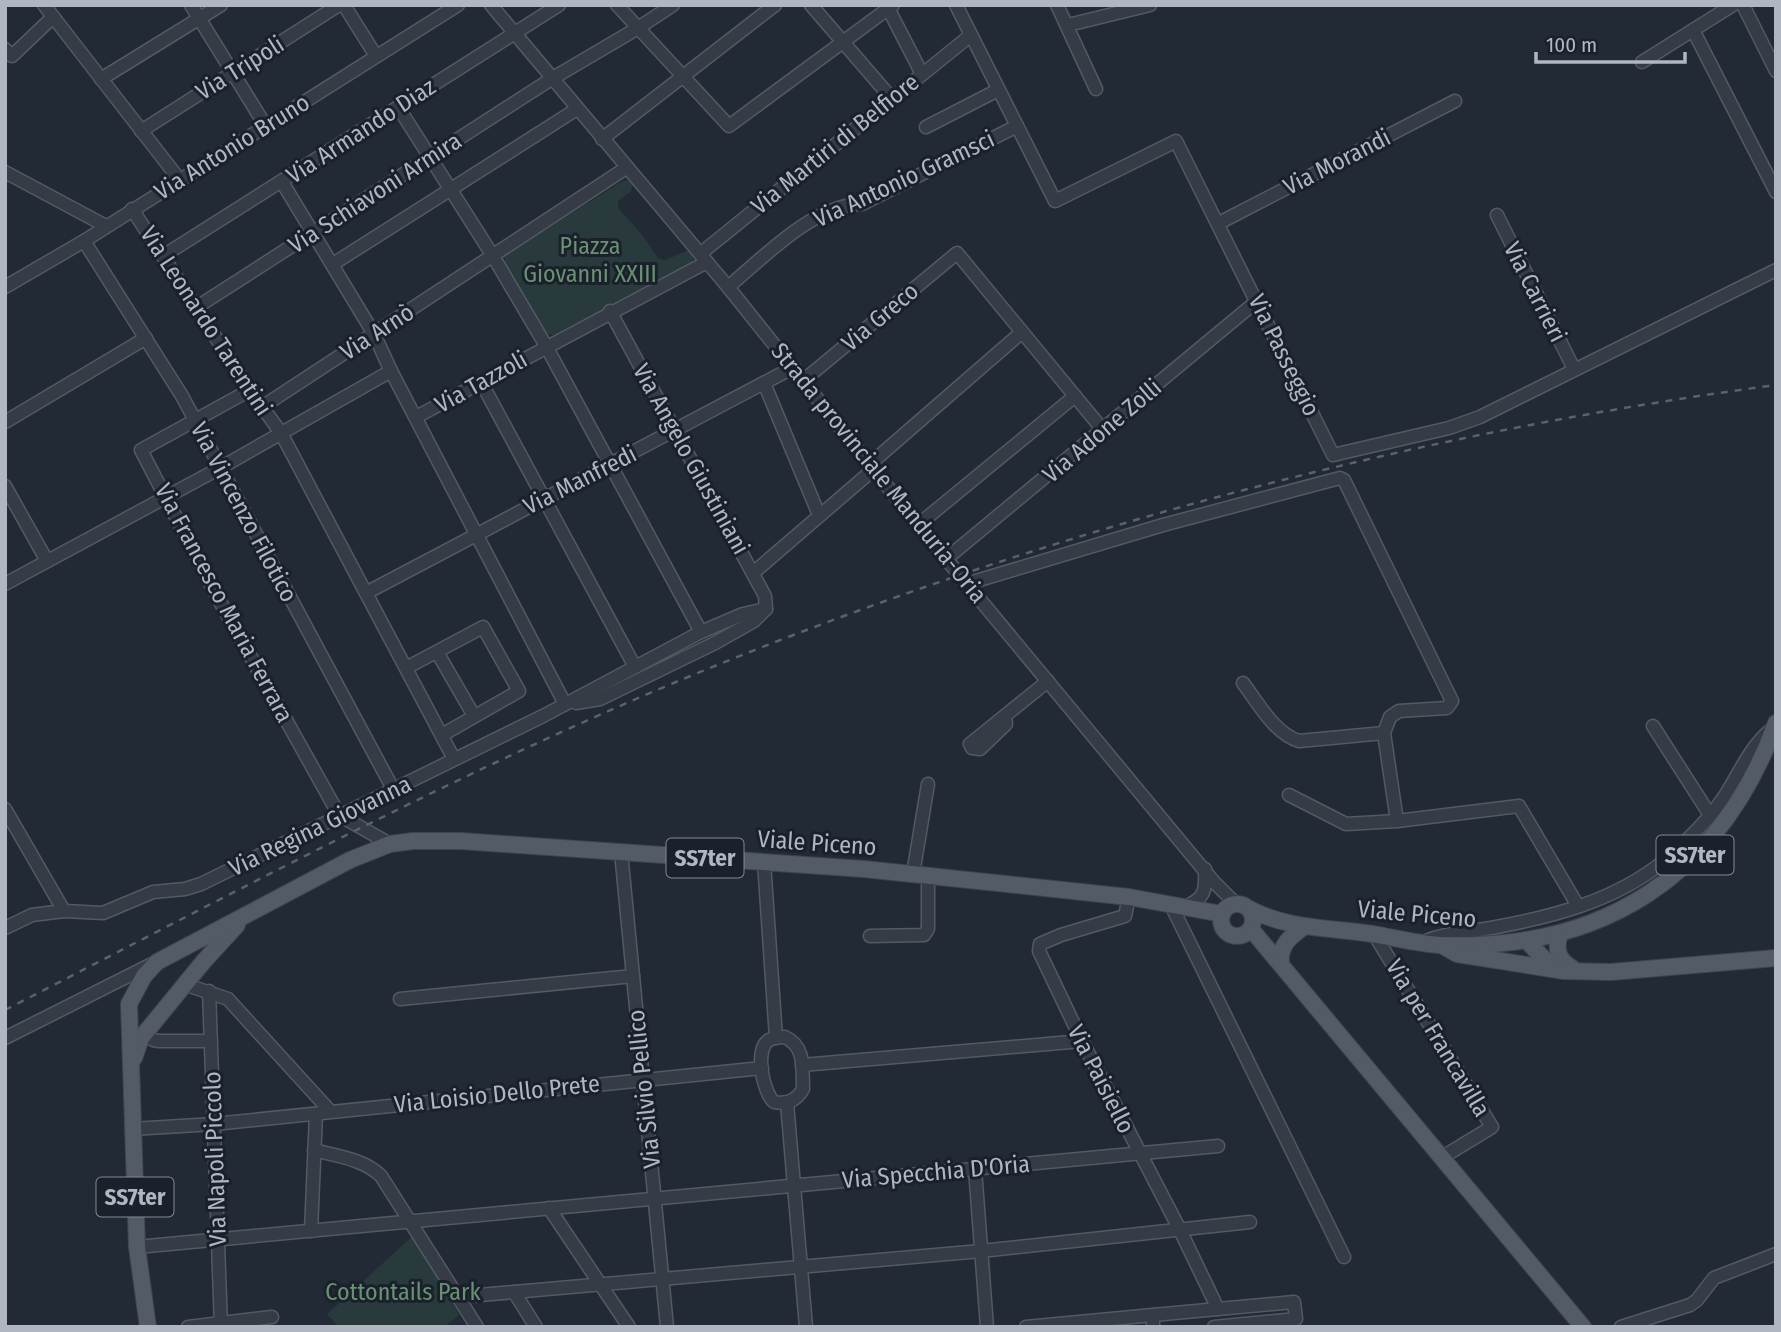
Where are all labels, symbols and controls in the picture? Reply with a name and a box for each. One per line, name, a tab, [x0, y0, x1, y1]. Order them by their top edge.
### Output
scale bar	[1536, 21, 1685, 65]
street label: Via Tripoli	[191, 30, 289, 106]
text: 100 m	[1546, 32, 1597, 58]
street label: Via Martiri di Belfiore	[746, 68, 924, 220]
street label: Via Armando Diaz	[281, 72, 441, 190]
street label: Via Antonio Bruno	[149, 88, 315, 206]
street label: Via Morandi	[1279, 123, 1395, 201]
street label: Via Antonio Gramsci	[809, 125, 999, 233]
street label: Via Schiavoni Armira	[283, 127, 467, 259]
street label: Via Leonardo Tarentini	[134, 221, 278, 421]
park label: Piazza Giovanni XXIII	[523, 232, 657, 288]
street label: Via Carrieri	[1498, 237, 1572, 347]
street label: Via Greco	[836, 277, 924, 357]
street label: Via Passeggio	[1243, 290, 1325, 420]
street label: Via Arnò	[335, 298, 419, 366]
street label: Strada provinciale Manduria-Oria	[765, 337, 993, 609]
street label: Via Tazzoli	[430, 345, 532, 419]
street label: Via Angelo Giustiniani	[627, 359, 755, 559]
street label: Via Adone Zolli	[1037, 373, 1167, 489]
street label: Via Vincenzo Filotico	[185, 417, 303, 607]
street label: Via Manfredi	[519, 440, 641, 520]
street label: Via Francesco Maria Ferrara	[149, 479, 299, 727]
street label: Via Regina Giovanna	[224, 770, 416, 882]
street label: Viale Piceno	[757, 825, 877, 861]
road number: SS7ter	[1656, 835, 1734, 874]
road number: SS7ter	[666, 838, 744, 878]
street label: Viale Piceno	[1356, 895, 1478, 933]
street label: Via per Francavilla	[1380, 954, 1496, 1122]
street label: Via Silvio Pellico	[622, 1008, 666, 1170]
street label: Via Paisiello	[1062, 1020, 1140, 1138]
street label: Via Loisio Dello Prete	[393, 1069, 601, 1119]
street label: Via Napoli Piccolo	[198, 1071, 232, 1247]
street label: Via Specchia D'Oria	[841, 1150, 1031, 1194]
road number: SS7ter	[96, 1178, 174, 1216]
park label: Cottontails Park	[325, 1278, 481, 1306]

